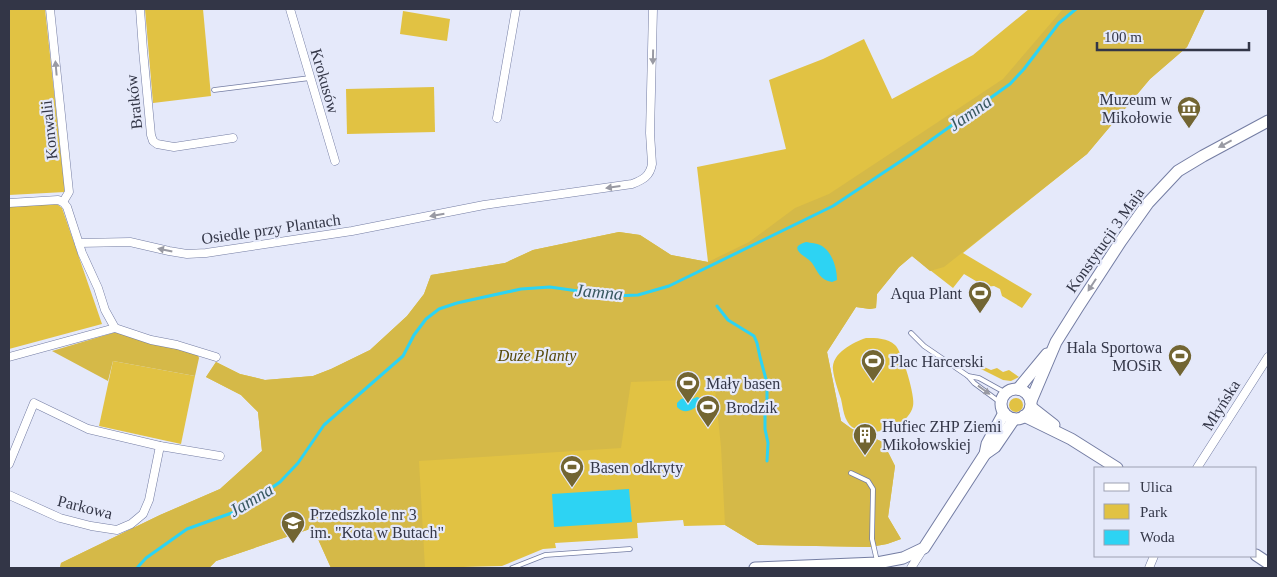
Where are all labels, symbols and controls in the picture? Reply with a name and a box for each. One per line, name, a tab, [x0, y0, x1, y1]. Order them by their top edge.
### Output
scale bar	[1097, 20, 1250, 52]
text: 100 m	[1104, 29, 1142, 45]
street label: Krokusów	[308, 47, 342, 116]
one-way arrow	[648, 50, 656, 66]
one-way arrow	[52, 59, 60, 75]
street label: Bratków	[123, 73, 145, 130]
water label: Jamna	[945, 91, 995, 135]
place label: Muzeum w Mikołowie	[1100, 91, 1172, 126]
museum icon: Muzeum w Mikołowie	[1176, 95, 1202, 129]
street label: Konwalii	[37, 99, 61, 160]
one-way arrow	[1218, 140, 1233, 148]
one-way arrow	[605, 183, 621, 191]
street label: Konstytucji 3 Maja	[1063, 185, 1148, 296]
street label: Osiedle przy Plantach	[200, 211, 342, 248]
one-way arrow	[428, 211, 444, 219]
one-way arrow	[158, 246, 173, 254]
one-way arrow	[1087, 278, 1097, 291]
water label: Jamna	[574, 280, 624, 304]
sports icon: Aqua Plant	[967, 280, 993, 314]
place label: Aqua Plant	[890, 285, 963, 303]
place label: Hala Sportowa MOSiR	[1066, 339, 1162, 374]
sports icon: Hala Sportowa MOSiR	[1167, 343, 1193, 377]
park label: Duże Planty	[497, 347, 577, 365]
sports icon: Plac Harcerski	[860, 348, 886, 382]
place label: Plac Harcerski	[890, 353, 984, 370]
sports icon: Mały basen	[675, 370, 701, 404]
place label: Mały basen	[706, 375, 780, 393]
street label: Młyńska	[1199, 377, 1244, 434]
one-way arrow	[977, 385, 991, 395]
sports icon: Brodzik	[695, 394, 721, 428]
place label: Brodzik	[726, 399, 778, 416]
place label: Hufiec ZHP Ziemi Mikołowskiej	[882, 418, 1002, 454]
building icon: Hufiec ZHP Ziemi Mikołowskiej	[852, 422, 878, 456]
sports icon: Basen odkryty	[559, 454, 585, 488]
place label: Basen odkryty	[590, 459, 683, 477]
legend	[1094, 467, 1257, 557]
water label: Jamna	[225, 479, 277, 521]
text: Ulica	[1140, 479, 1173, 495]
street label: Parkowa	[56, 492, 114, 522]
text: Park	[1140, 504, 1168, 520]
place label: Przedszkole nr 3 im. "Kota w Butach"	[310, 506, 444, 541]
school or university icon: Przedszkole nr 3 im. "Kota w Butach"	[280, 510, 306, 544]
text: Woda	[1140, 529, 1175, 545]

